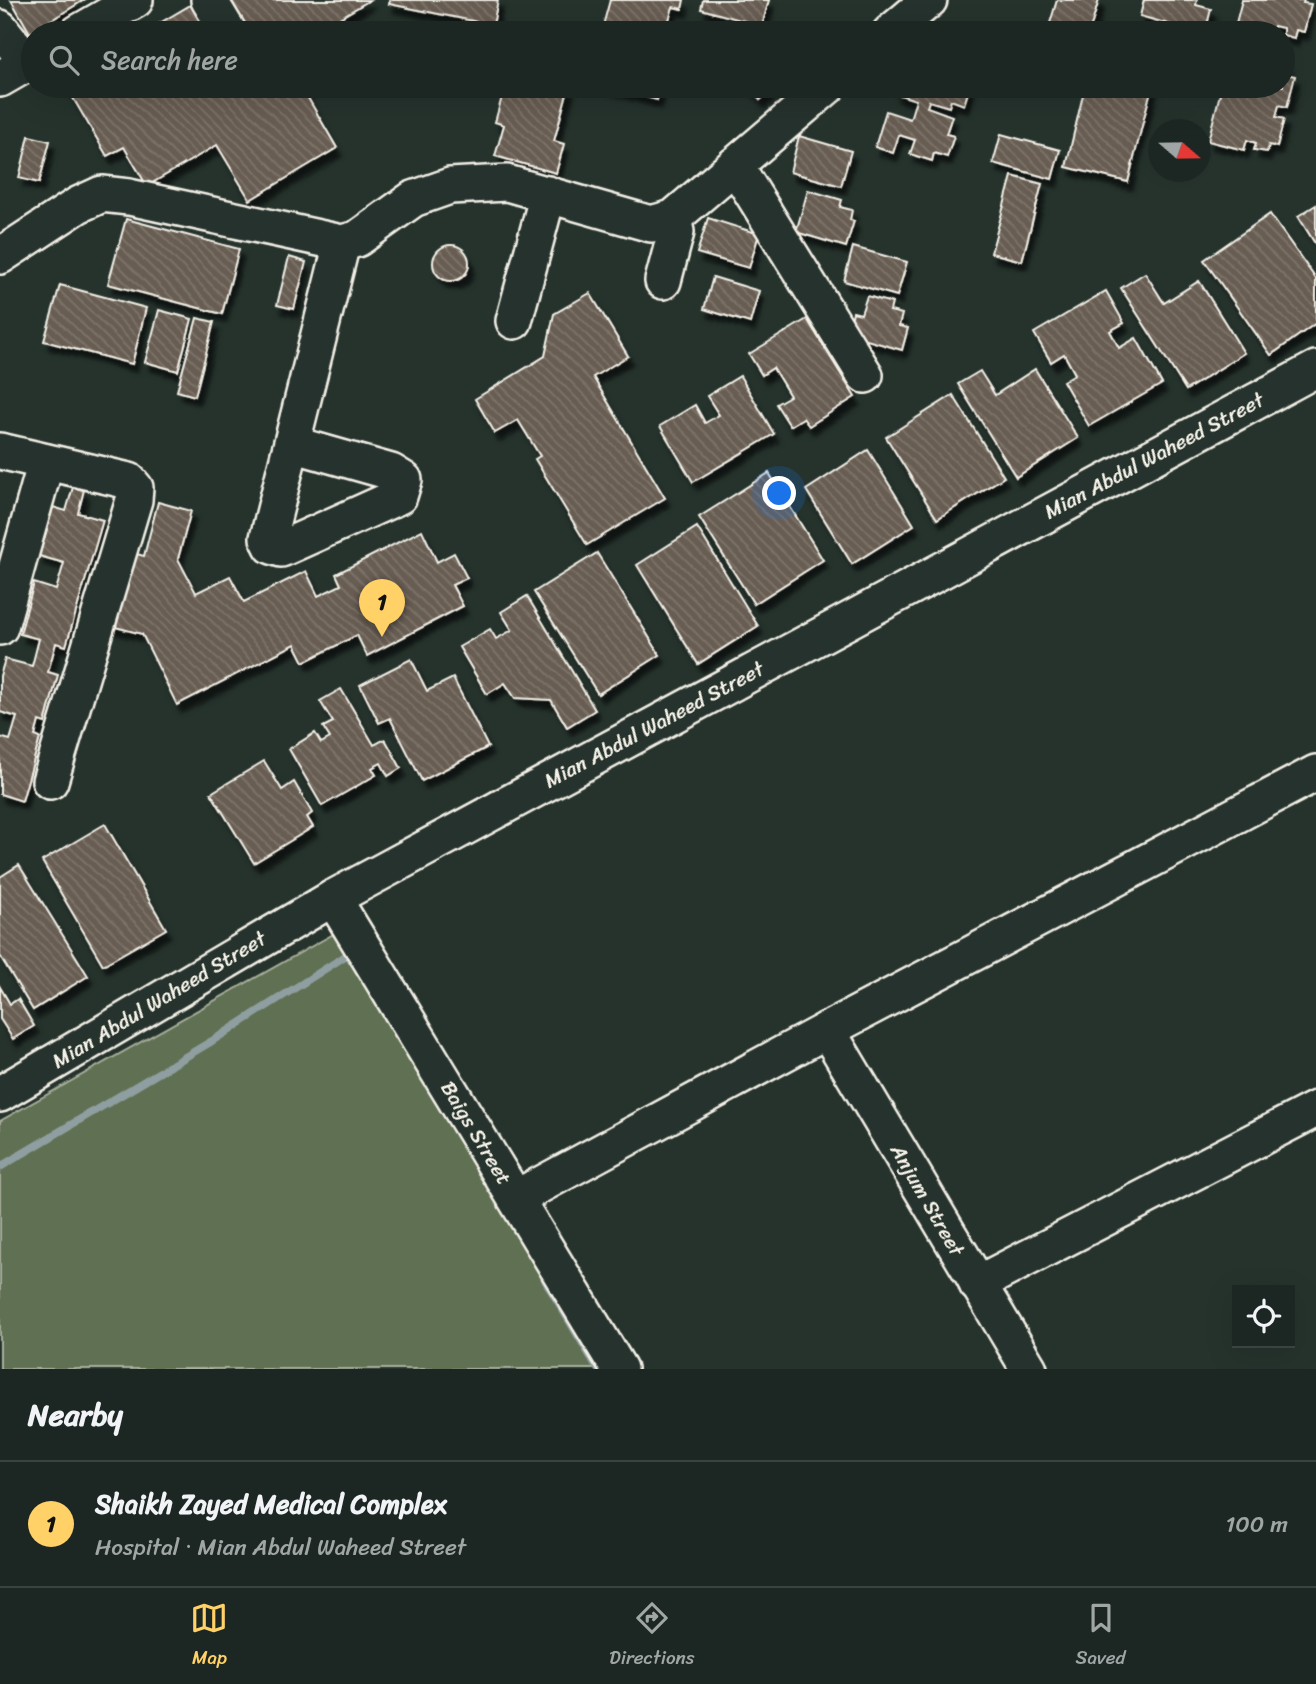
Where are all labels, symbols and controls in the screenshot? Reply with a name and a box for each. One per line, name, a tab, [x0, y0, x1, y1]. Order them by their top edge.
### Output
search box	[21, 21, 1295, 98]
text: Search here	[101, 37, 238, 83]
icon: search	[45, 41, 83, 79]
north arrow	[1148, 119, 1211, 182]
street label: Mian Abdul Waheed Street	[1037, 381, 1273, 530]
your location	[762, 476, 796, 510]
pin: 1	[359, 579, 405, 637]
street label: Mian Abdul Waheed Street	[537, 650, 773, 799]
street label: Mian Abdul Waheed Street	[44, 920, 275, 1079]
street label: Baigs Street	[430, 1073, 522, 1193]
street label: Anjum Street	[879, 1135, 976, 1265]
map controls	[1232, 1285, 1295, 1348]
button: locate	[1232, 1285, 1295, 1348]
text: Nearby	[28, 1388, 123, 1442]
text: Shaikh Zayed Medical Complex	[95, 1481, 447, 1527]
text: 1	[46, 1504, 56, 1545]
text: 100 m	[1225, 1504, 1288, 1545]
text: Hospital · Mian Abdul Waheed Street	[95, 1527, 466, 1568]
tab: Map	[190, 1599, 228, 1674]
tab: Directions	[609, 1599, 695, 1674]
tab: Saved	[1075, 1599, 1126, 1674]

